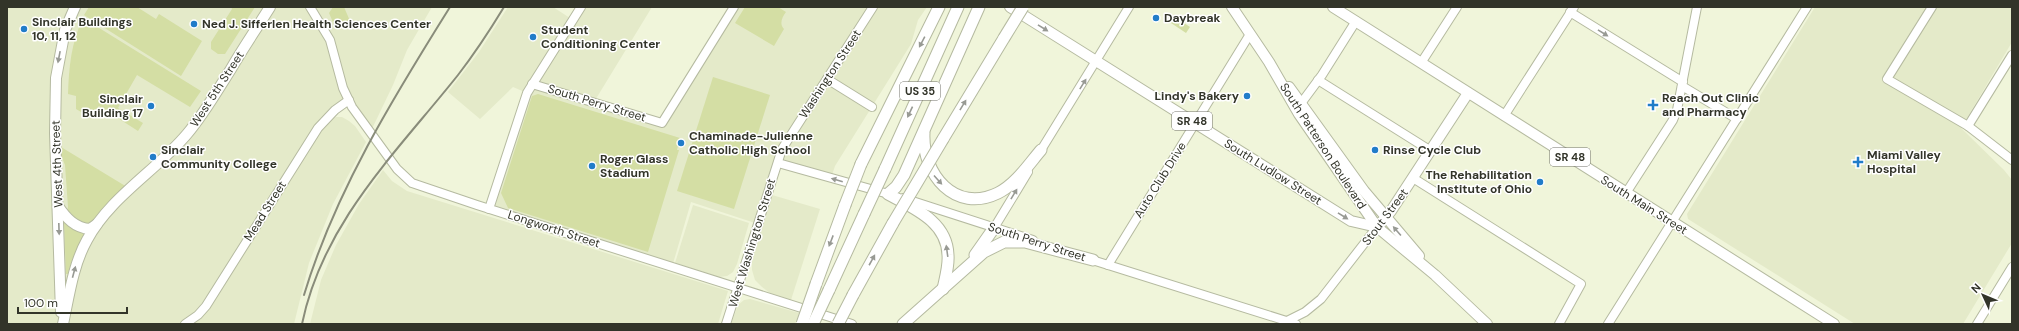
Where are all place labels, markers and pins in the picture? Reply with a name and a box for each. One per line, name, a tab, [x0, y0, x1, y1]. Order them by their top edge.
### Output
place label: Daybreak	[1164, 10, 1220, 26]
marker: Daybreak	[1151, 13, 1161, 23]
place label: Sinclair Buildings 10, 11, 12	[32, 14, 132, 44]
place label: Ned J. Sifferlen Health Sciences Center	[202, 16, 431, 32]
marker: Ned J. Sifferlen Health Sciences Center	[189, 19, 199, 29]
place label: Student Conditioning Center	[541, 22, 660, 52]
marker: Sinclair Buildings 10, 11, 12	[19, 24, 29, 34]
marker: Student Conditioning Center	[528, 32, 538, 42]
place label: Lindy's Bakery	[1154, 88, 1240, 104]
place label: Reach Out Clinic and Pharmacy	[1662, 90, 1759, 120]
place label: Sinclair Building 17	[82, 91, 144, 121]
marker: Lindy's Bakery	[1242, 91, 1252, 101]
marker: Reach Out Clinic and Pharmacy	[1647, 99, 1659, 111]
marker: Sinclair Building 17	[146, 101, 156, 111]
place label: Chaminade-Julienne Catholic High School	[689, 128, 813, 158]
marker: Chaminade-Julienne Catholic High School	[676, 138, 686, 148]
place label: Sinclair Community College	[161, 142, 277, 172]
place label: Rinse Cycle Club	[1383, 142, 1481, 158]
marker: Rinse Cycle Club	[1370, 145, 1380, 155]
place label: Miami Valley Hospital	[1867, 147, 1941, 177]
place label: Roger Glass Stadium	[600, 151, 668, 181]
marker: Sinclair Community College	[148, 152, 158, 162]
marker: Miami Valley Hospital	[1852, 156, 1864, 168]
marker: Roger Glass Stadium	[587, 161, 597, 171]
place label: The Rehabilitation Institute of Ohio	[1425, 167, 1532, 197]
marker: The Rehabilitation Institute of Ohio	[1535, 177, 1545, 187]

